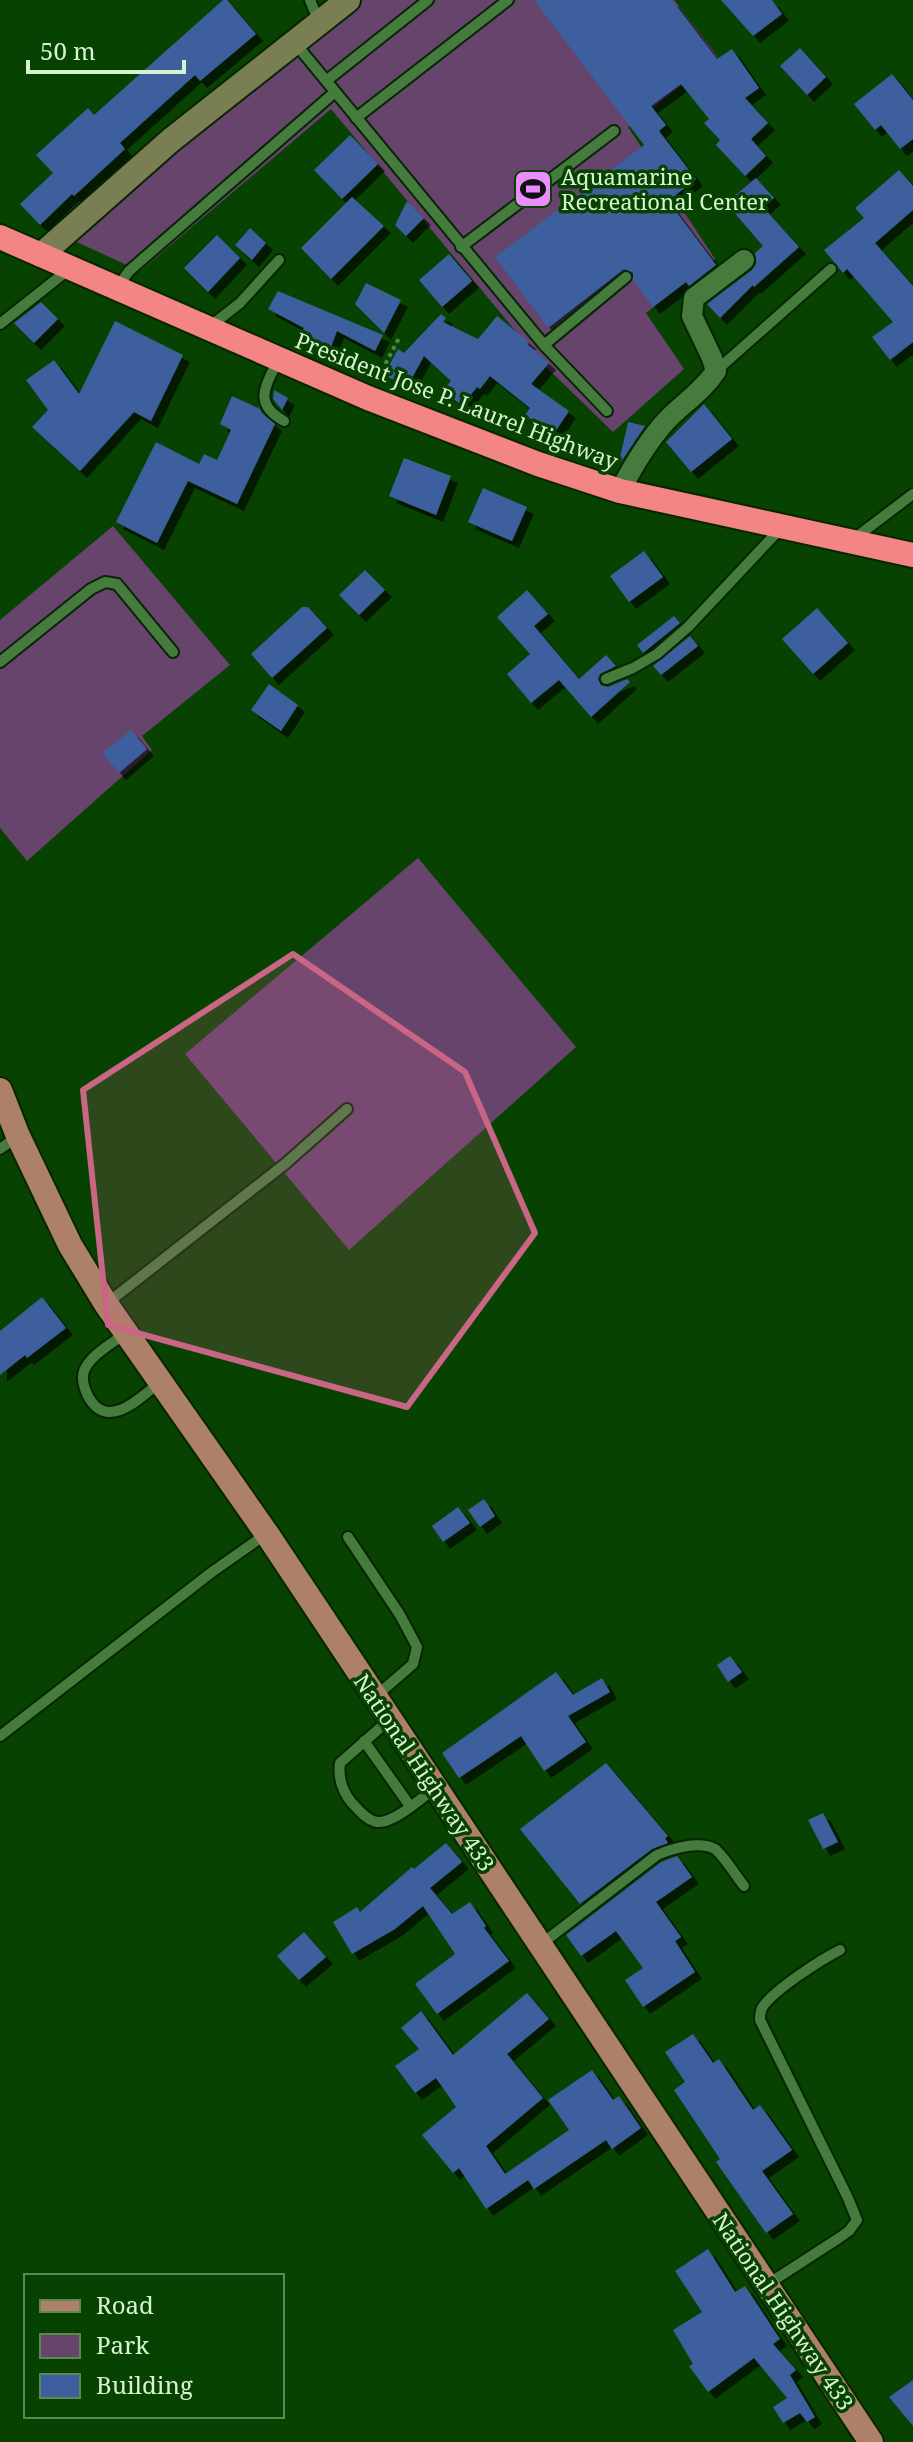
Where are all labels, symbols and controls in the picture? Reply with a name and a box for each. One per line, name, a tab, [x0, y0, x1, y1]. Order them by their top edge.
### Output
scale bar	[28, 24, 184, 74]
text: 50 m	[40, 34, 96, 67]
place label: Aquamarine Recreational Center	[561, 161, 769, 216]
sports icon: Aquamarine Recreational Center	[512, 168, 554, 210]
street label: President Jose P. Laurel Highway	[291, 324, 623, 476]
street label: National Highway 433	[348, 1667, 502, 1877]
street label: National Highway 433	[707, 2206, 861, 2416]
legend	[24, 2274, 284, 2418]
text: Road	[96, 2288, 154, 2321]
text: Park	[96, 2328, 150, 2361]
text: Building	[96, 2368, 193, 2401]

